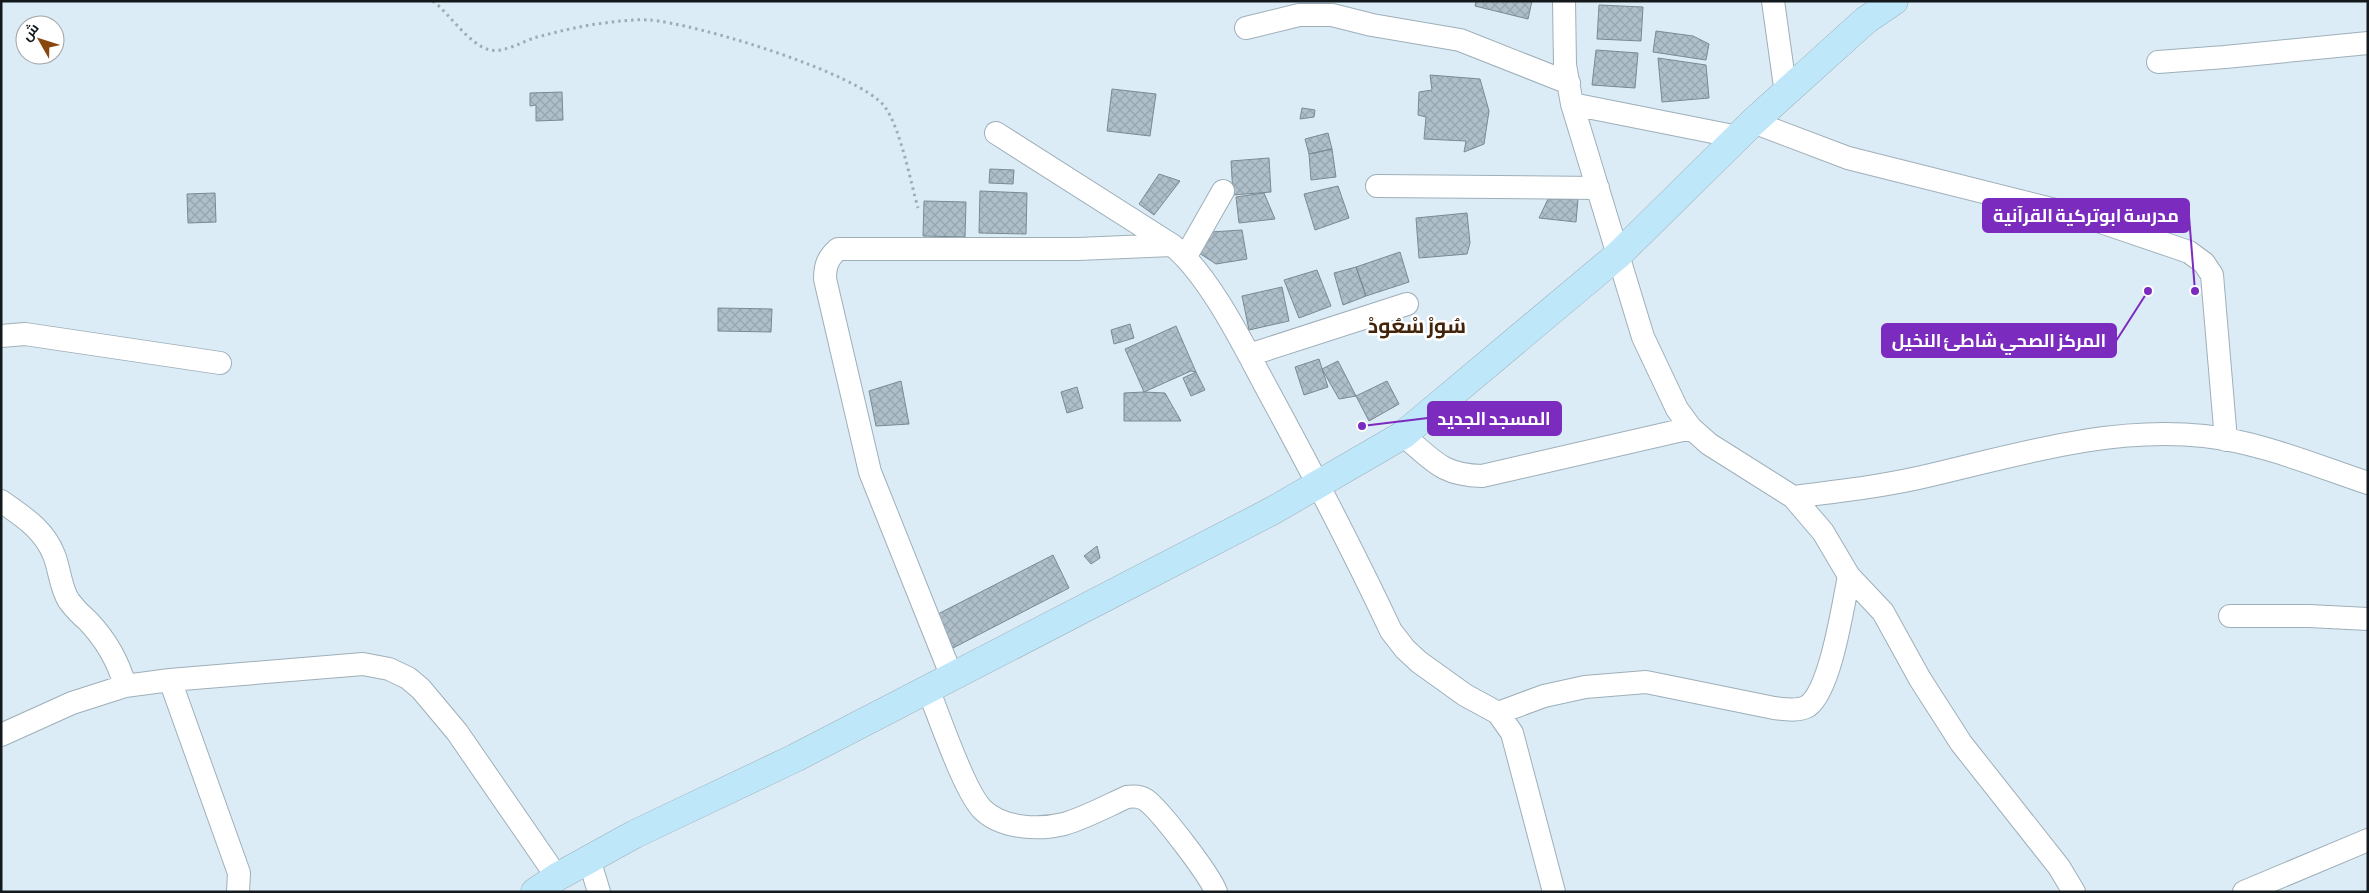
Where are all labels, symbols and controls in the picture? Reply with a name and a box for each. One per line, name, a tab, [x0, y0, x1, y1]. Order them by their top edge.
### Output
north arrow	[15, 15, 65, 65]
text: ش	[18, 20, 43, 44]
callout: مدرسة ابوتركية القرآنية	[1983, 199, 2189, 232]
text: مدرسة ابوتركية القرآنية	[1993, 205, 2179, 227]
district label: سُورْ سْعُودْ	[1368, 313, 1466, 339]
callout: المركز الصحي شاطئ النخيل	[1882, 324, 2116, 357]
text: المركز الصحي شاطئ النخيل	[1892, 330, 2106, 356]
callout: المسجد الجديد	[1428, 402, 1561, 435]
text: المسجد الجديد	[1437, 408, 1551, 429]

